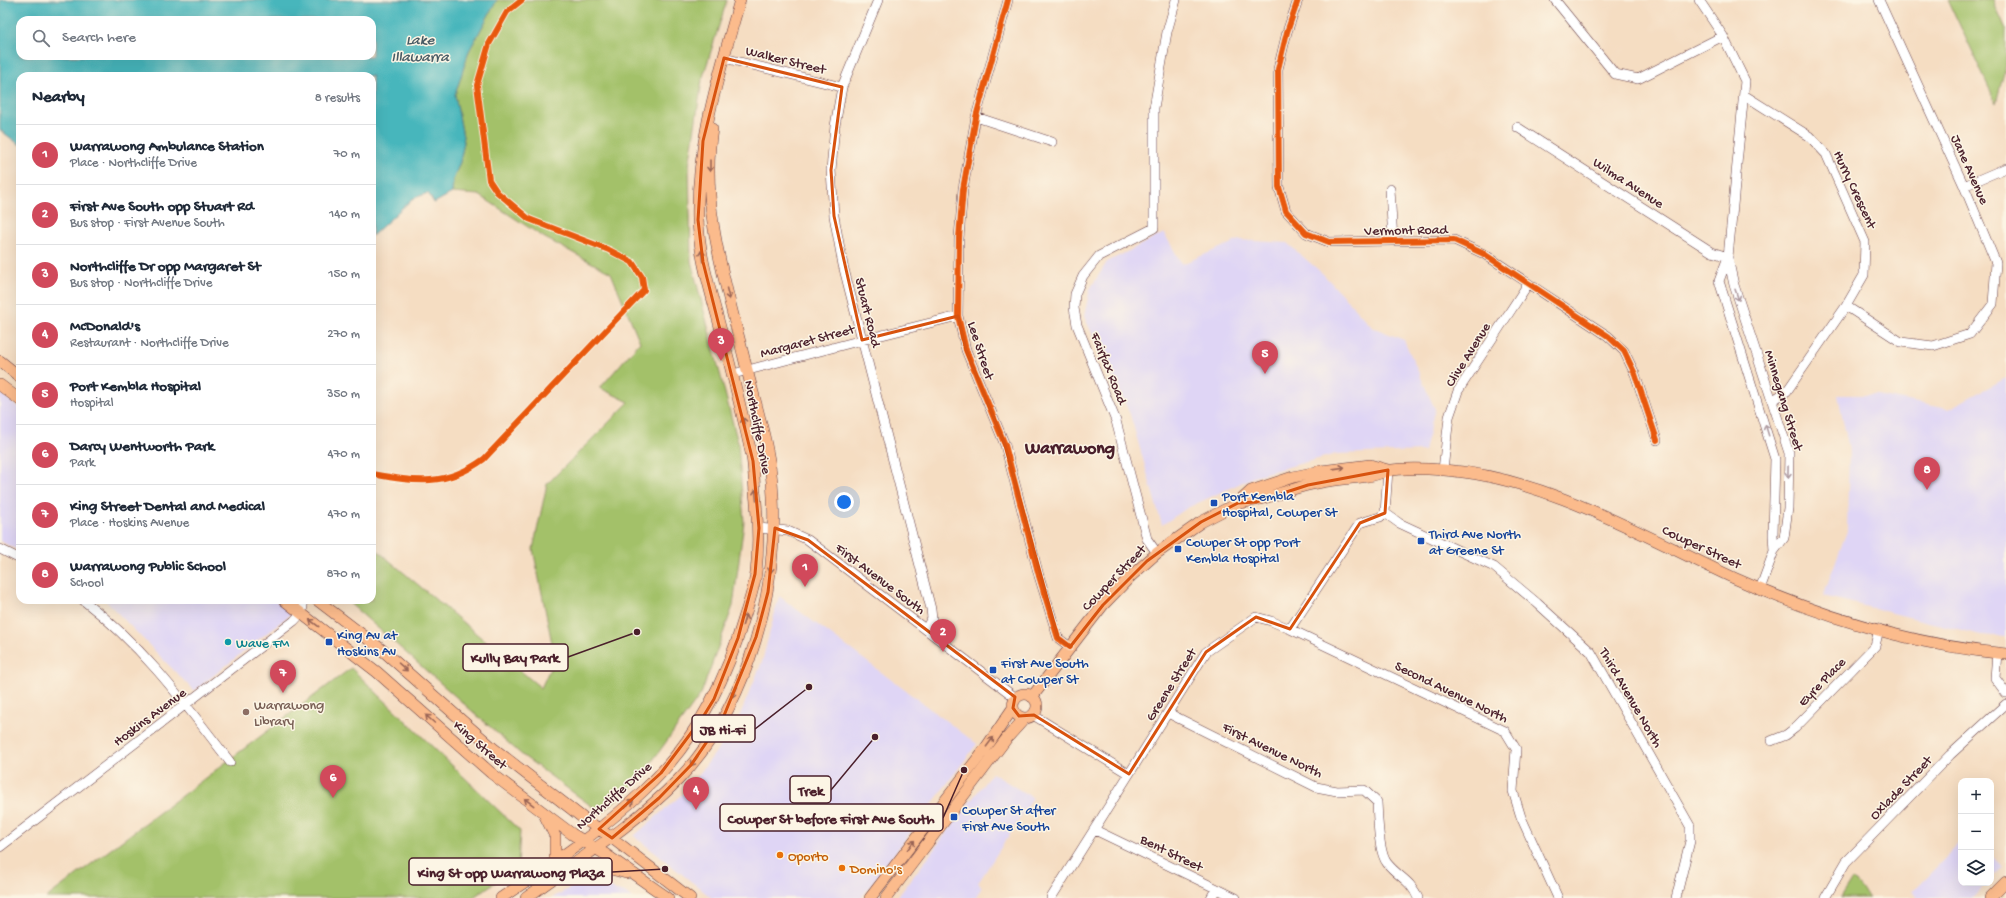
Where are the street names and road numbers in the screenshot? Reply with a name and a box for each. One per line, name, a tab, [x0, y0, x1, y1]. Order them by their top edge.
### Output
street label: Walker Street	[744, 43, 828, 80]
street label: Jane Avenue	[1946, 133, 1992, 208]
street label: Hurry Crescent	[1828, 148, 1880, 233]
street label: Wilma Avenue	[1589, 155, 1667, 214]
street label: Vermont Road	[1363, 222, 1450, 241]
street label: Stuart Road	[850, 276, 884, 351]
street label: Clive Avenue	[1443, 319, 1496, 391]
street label: Lee Street	[962, 320, 997, 383]
street label: Margaret Street	[759, 321, 858, 363]
street label: Fairfax Road	[1085, 329, 1131, 409]
street label: Minnegang Street	[1759, 348, 1806, 454]
street label: Northcliffe Drive	[739, 379, 774, 477]
street label: Cowper Street	[1659, 523, 1744, 575]
street label: First Avenue South	[830, 540, 928, 620]
street label: Cowper Street	[1079, 541, 1151, 615]
street label: Third Avenue North	[1594, 644, 1666, 752]
street label: Greene Street	[1143, 645, 1202, 725]
street label: Eyre Place	[1795, 654, 1851, 711]
street label: Second Avenue North	[1391, 658, 1511, 728]
street label: Hoskins Avenue	[111, 685, 191, 751]
street label: King Street	[449, 718, 511, 775]
street label: First Avenue North	[1218, 719, 1325, 783]
street label: Oxlade Street	[1867, 752, 1938, 824]
street label: Northcliffe Drive	[573, 759, 657, 835]
street label: Bent Street	[1136, 831, 1206, 877]

